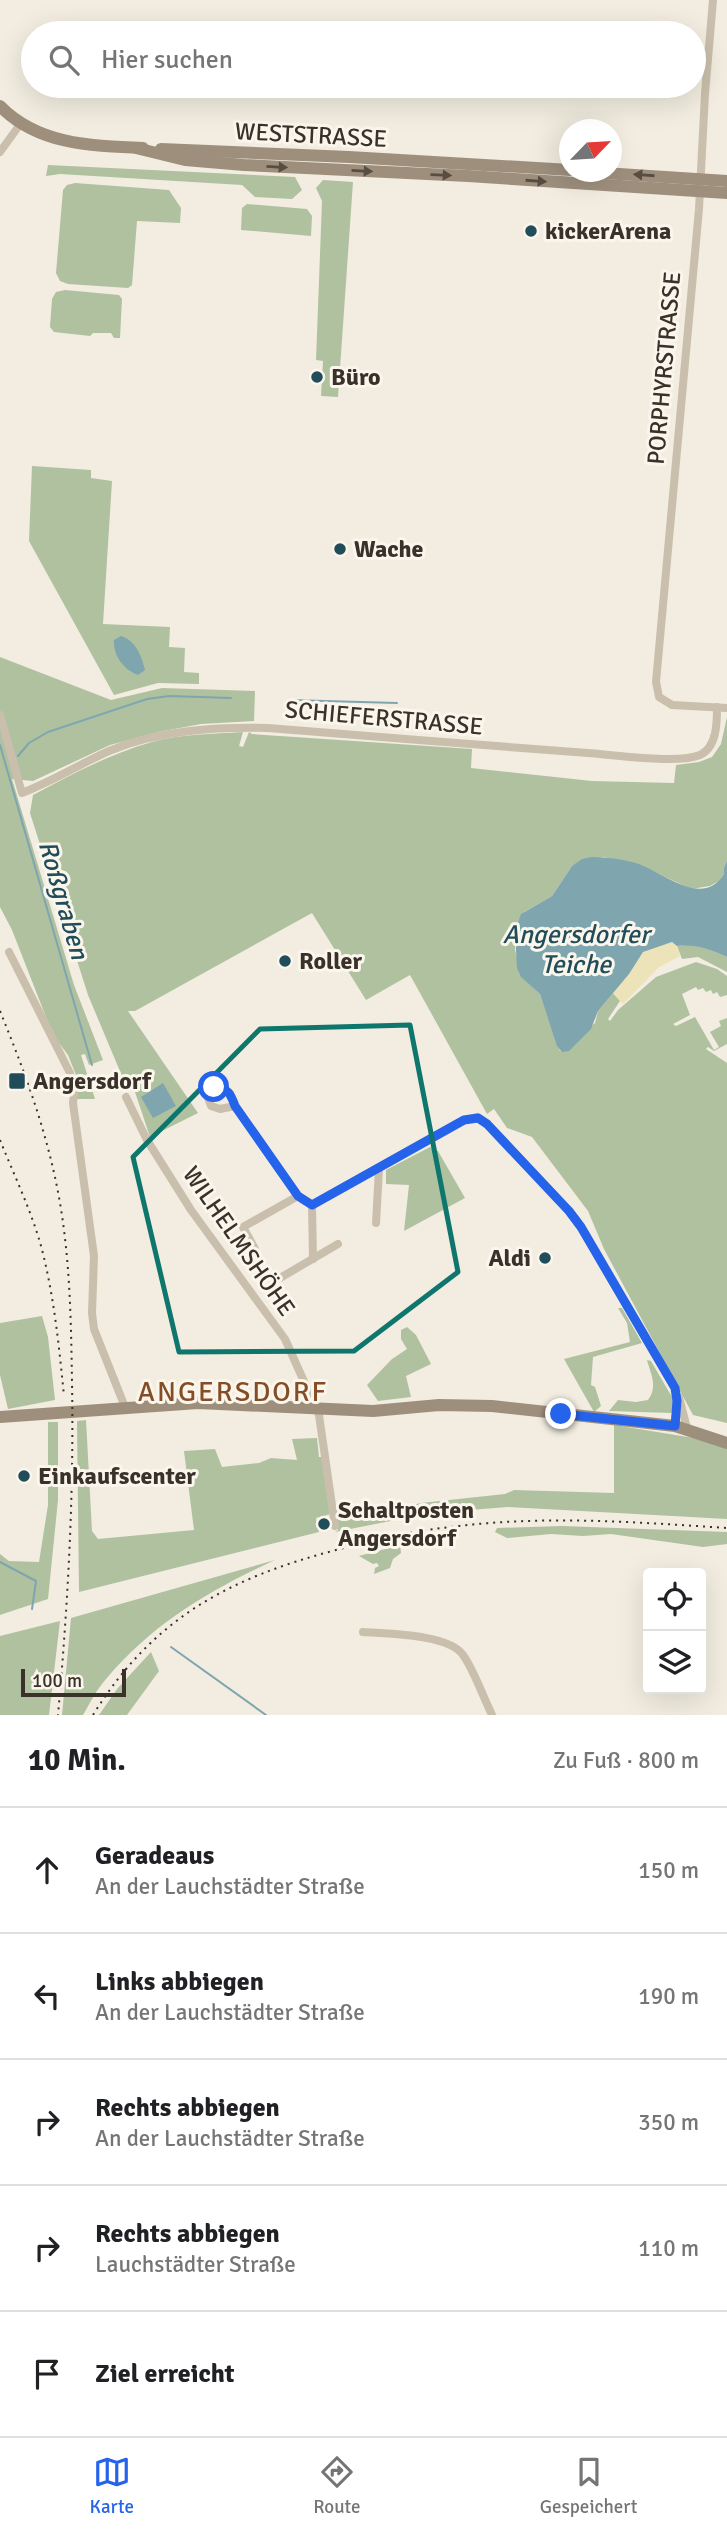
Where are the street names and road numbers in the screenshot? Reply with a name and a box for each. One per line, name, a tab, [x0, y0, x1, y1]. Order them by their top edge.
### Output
street label: WESTSTRASSE	[234, 116, 388, 154]
street label: PORPHYRSTRASSE	[641, 270, 687, 466]
street label: SCHIEFERSTRASSE	[284, 694, 484, 742]
street label: WILHELMSHÖHE	[176, 1160, 302, 1322]

